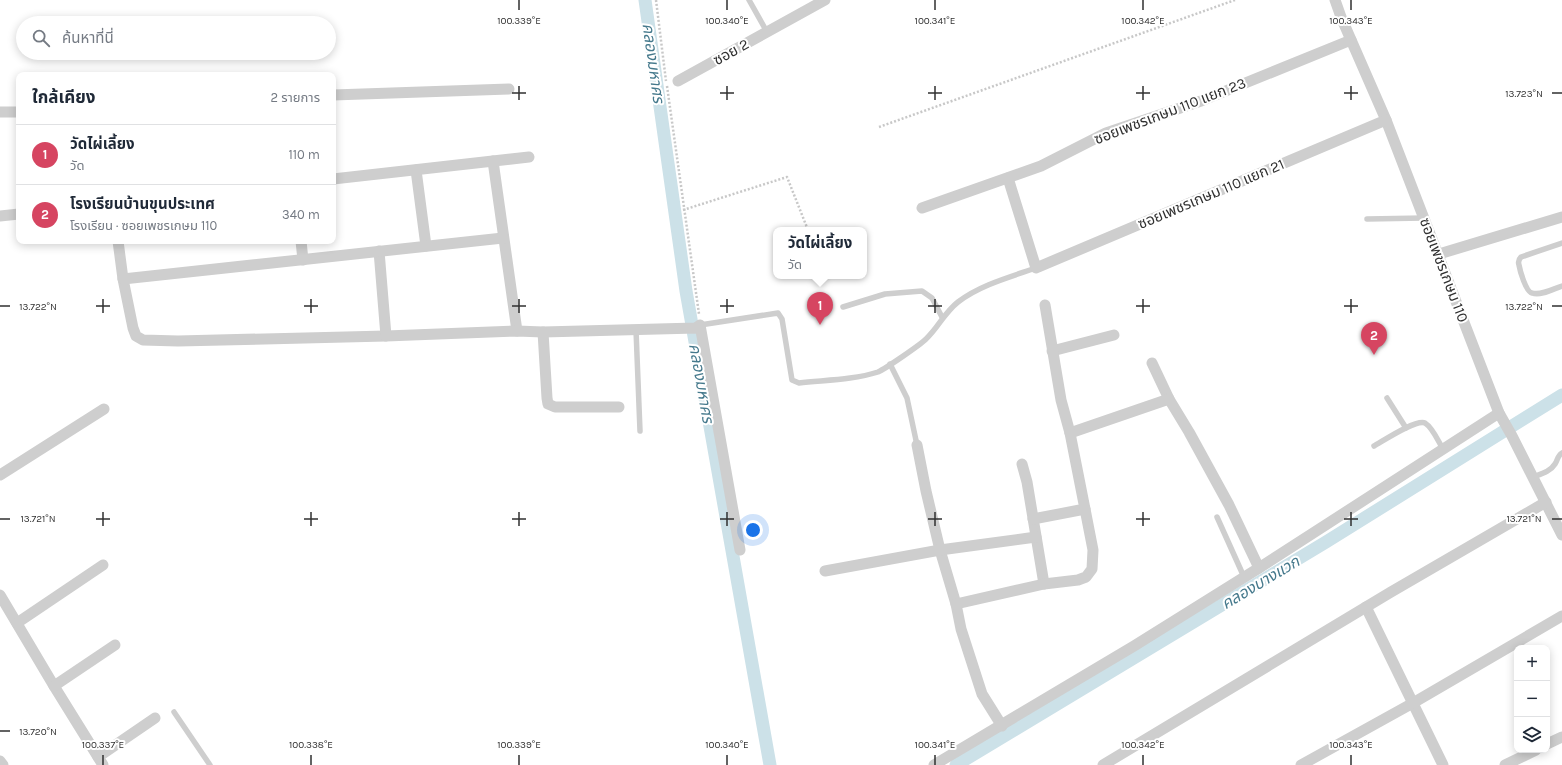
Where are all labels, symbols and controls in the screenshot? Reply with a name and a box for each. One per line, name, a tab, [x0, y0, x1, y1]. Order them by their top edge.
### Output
text: 100.339°E	[497, 15, 541, 27]
text: 100.340°E	[705, 15, 749, 27]
text: 100.341°E	[915, 15, 955, 27]
text: 100.342°E	[1121, 15, 1165, 27]
text: 100.343°E	[1329, 15, 1373, 27]
search box	[16, 16, 336, 60]
water label: คลองมหาศร	[639, 22, 669, 105]
icon: search	[30, 27, 52, 49]
text: ค้นหาที่นี่	[62, 29, 114, 47]
street label: ซอย 2	[710, 35, 752, 69]
street label: ซอยเพชรเกษม 110 แยก 23	[1091, 74, 1249, 148]
text: ใกล้เคียง	[32, 87, 95, 107]
text: 13.723°N	[1505, 88, 1543, 100]
text: 2 รายการ	[271, 90, 320, 105]
text: วัดไผ่เลี้ยง	[70, 135, 135, 153]
text: 1	[43, 147, 47, 162]
text: 110 m	[288, 147, 320, 162]
street label: ซอยเพชรเกษม 110 แยก 21	[1135, 155, 1287, 233]
text: วัด	[70, 158, 84, 173]
text: โรงเรียนบ้านขุนประเทศ	[70, 195, 215, 213]
text: 2	[41, 207, 49, 222]
text: 340 m	[282, 207, 320, 222]
street label: ซอยเพชรเกษม 110	[1416, 215, 1472, 325]
text: โรงเรียน · ซอยเพชรเกษม 110	[70, 218, 217, 233]
popup	[773, 227, 867, 279]
text: วัดไผ่เลี้ยง	[788, 234, 852, 252]
text: วัด	[788, 257, 802, 272]
pin: 1	[807, 292, 833, 325]
text: 13.722°N	[19, 301, 57, 313]
text: 13.722°N	[1505, 301, 1543, 313]
pin: 2	[1361, 322, 1387, 355]
water label: คลองมหาศร	[685, 342, 718, 425]
text: 13.721°N	[20, 513, 56, 525]
text: 13.721°N	[1506, 513, 1542, 525]
your location	[743, 520, 763, 540]
water label: คลองบางแวก	[1218, 551, 1304, 613]
map controls	[1514, 645, 1550, 753]
button: +	[1514, 645, 1550, 681]
button: −	[1514, 681, 1550, 717]
button: layers	[1514, 717, 1550, 753]
text: 13.720°N	[19, 726, 57, 738]
text: 100.337°E	[82, 739, 124, 751]
text: 100.338°E	[289, 739, 333, 751]
text: 100.339°E	[497, 739, 541, 751]
text: 100.340°E	[705, 739, 749, 751]
text: 100.341°E	[915, 739, 955, 751]
text: 100.342°E	[1121, 739, 1165, 751]
text: 100.343°E	[1329, 739, 1373, 751]

